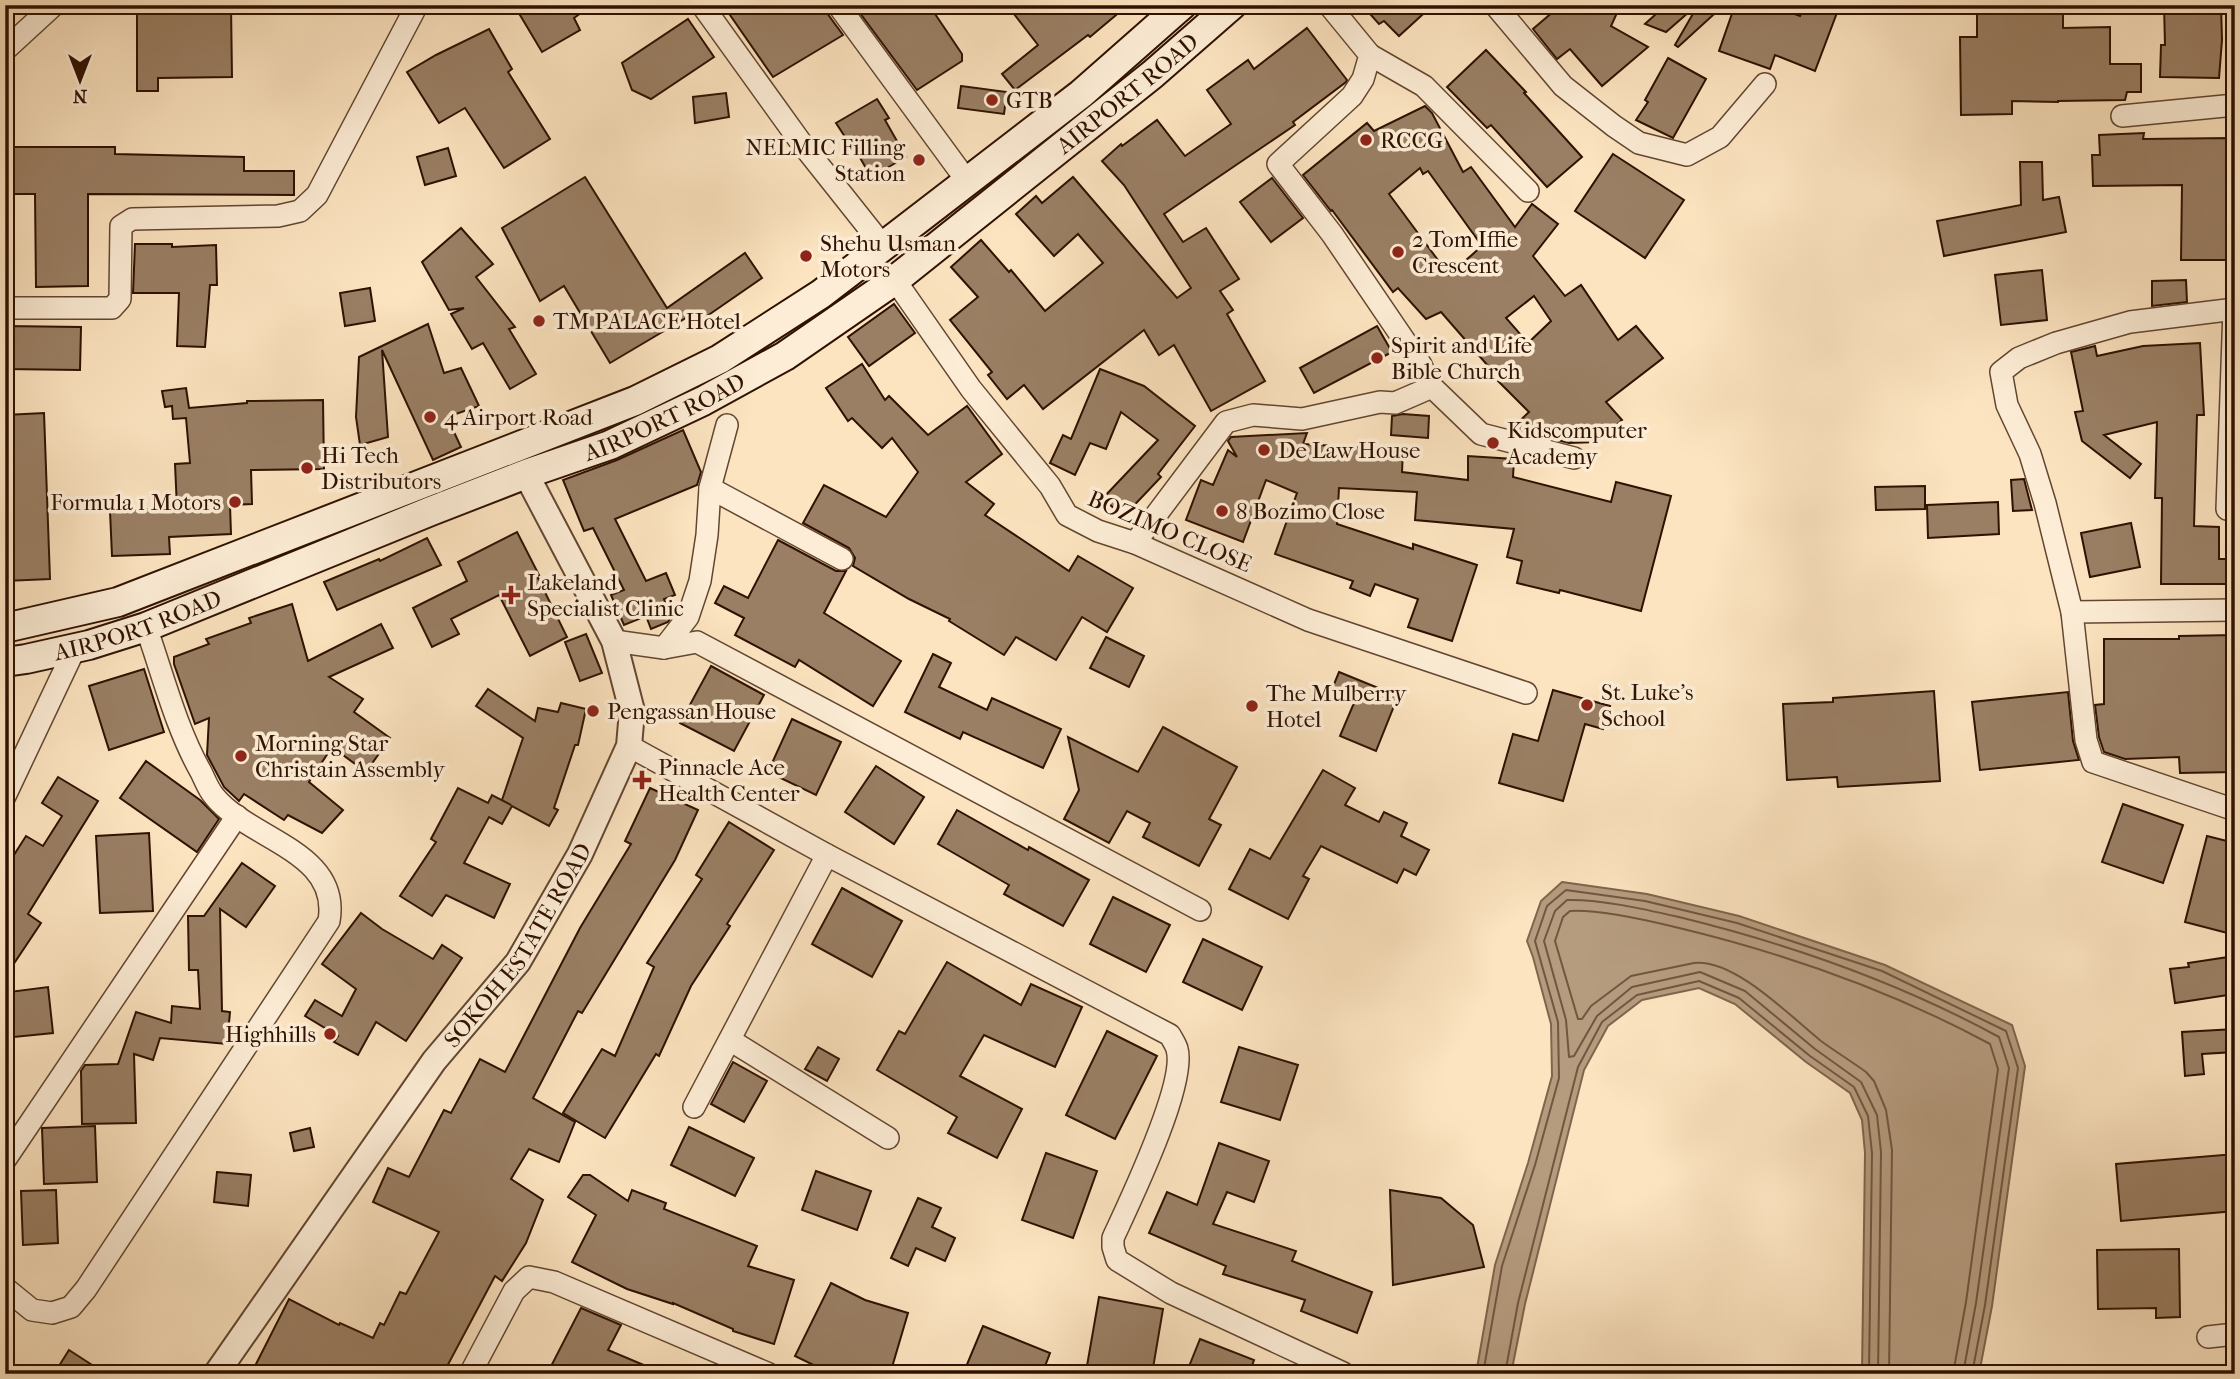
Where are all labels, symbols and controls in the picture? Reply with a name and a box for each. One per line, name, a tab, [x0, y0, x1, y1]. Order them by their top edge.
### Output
street label: AIRPORT ROAD	[1050, 28, 1204, 160]
north arrow	[46, 46, 116, 116]
text: N	[72, 85, 87, 107]
place label: GTB	[1006, 87, 1053, 114]
marker: GTB	[984, 92, 1000, 108]
place label: RCCG	[1380, 127, 1443, 154]
marker: RCCG	[1358, 132, 1374, 148]
place label: NELMIC Filling Station	[745, 134, 906, 187]
marker: NELMIC Filling Station	[911, 152, 927, 168]
place label: 2 Tom Iffie Crescent	[1412, 226, 1518, 279]
place label: Shehu Usman Motors	[820, 230, 957, 283]
marker: 2 Tom Iffie Crescent	[1390, 244, 1406, 260]
marker: Shehu Usman Motors	[798, 248, 814, 264]
place label: TM PALACE Hotel	[553, 308, 741, 335]
marker: TM PALACE Hotel	[531, 313, 547, 329]
place label: Spirit and Life Bible Church	[1391, 332, 1532, 385]
marker: Spirit and Life Bible Church	[1369, 350, 1385, 366]
street label: AIRPORT ROAD	[580, 368, 750, 467]
place label: 4 Airport Road	[444, 404, 593, 431]
marker: 4 Airport Road	[422, 409, 438, 425]
place label: Kidscomputer Academy	[1506, 417, 1647, 470]
marker: Kidscomputer Academy	[1485, 435, 1501, 451]
place label: De Law House	[1278, 437, 1420, 464]
place label: Hi Tech Distributors	[321, 442, 441, 495]
marker: De Law House	[1256, 442, 1272, 458]
marker: Hi Tech Distributors	[299, 460, 315, 476]
street label: BOZIMO CLOSE	[1084, 485, 1256, 578]
place label: Formula 1 Motors	[50, 489, 221, 516]
marker: Formula 1 Motors	[227, 494, 243, 510]
place label: 8 Bozimo Close	[1236, 498, 1385, 525]
marker: 8 Bozimo Close	[1214, 503, 1230, 519]
place label: Lakeland Specialist Clinic	[527, 569, 684, 622]
street label: AIRPORT ROAD	[51, 585, 225, 667]
marker: Lakeland Specialist Clinic	[501, 585, 521, 605]
place label: St. Luke's School	[1601, 679, 1693, 732]
place label: The Mulberry Hotel	[1266, 680, 1407, 733]
marker: St. Luke's School	[1579, 697, 1595, 713]
place label: Pengassan House	[607, 698, 776, 725]
marker: The Mulberry Hotel	[1244, 698, 1260, 714]
marker: Pengassan House	[585, 703, 601, 719]
place label: Morning Star Christain Assembly	[255, 730, 445, 783]
marker: Morning Star Christain Assembly	[233, 748, 249, 764]
place label: Pinnacle Ace Health Center	[658, 754, 800, 807]
marker: Pinnacle Ace Health Center	[632, 770, 652, 790]
street label: SOKOH ESTATE ROAD	[438, 839, 597, 1053]
place label: Highhills	[225, 1021, 316, 1048]
marker: Highhills	[322, 1026, 338, 1042]

